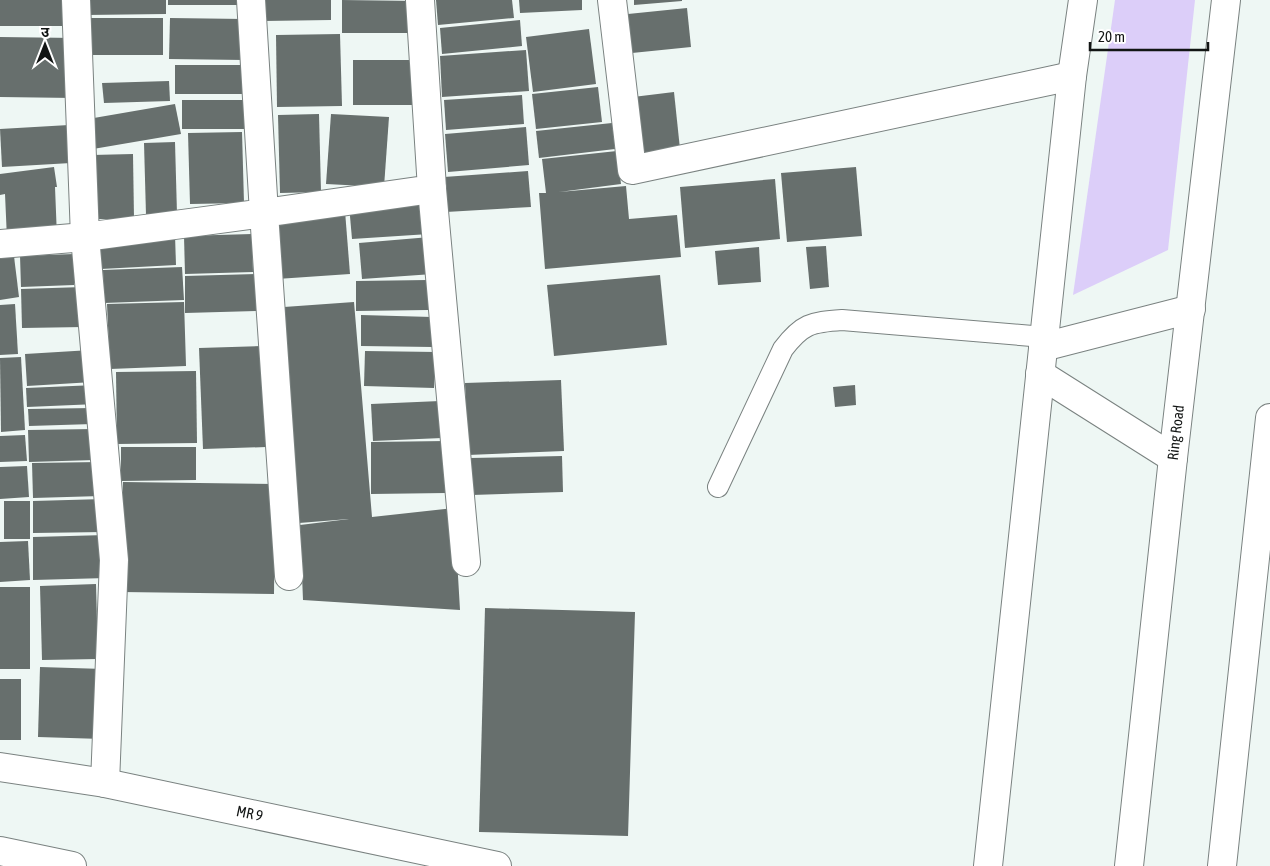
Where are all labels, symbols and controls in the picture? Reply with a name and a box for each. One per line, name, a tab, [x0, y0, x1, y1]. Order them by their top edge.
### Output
north arrow	[20, 20, 70, 70]
scale bar	[1090, 20, 1208, 52]
text: उ	[41, 24, 50, 40]
text: 20 m	[1098, 28, 1125, 45]
street label: Ring Road	[1164, 404, 1187, 461]
street label: MR 9	[235, 802, 265, 824]

